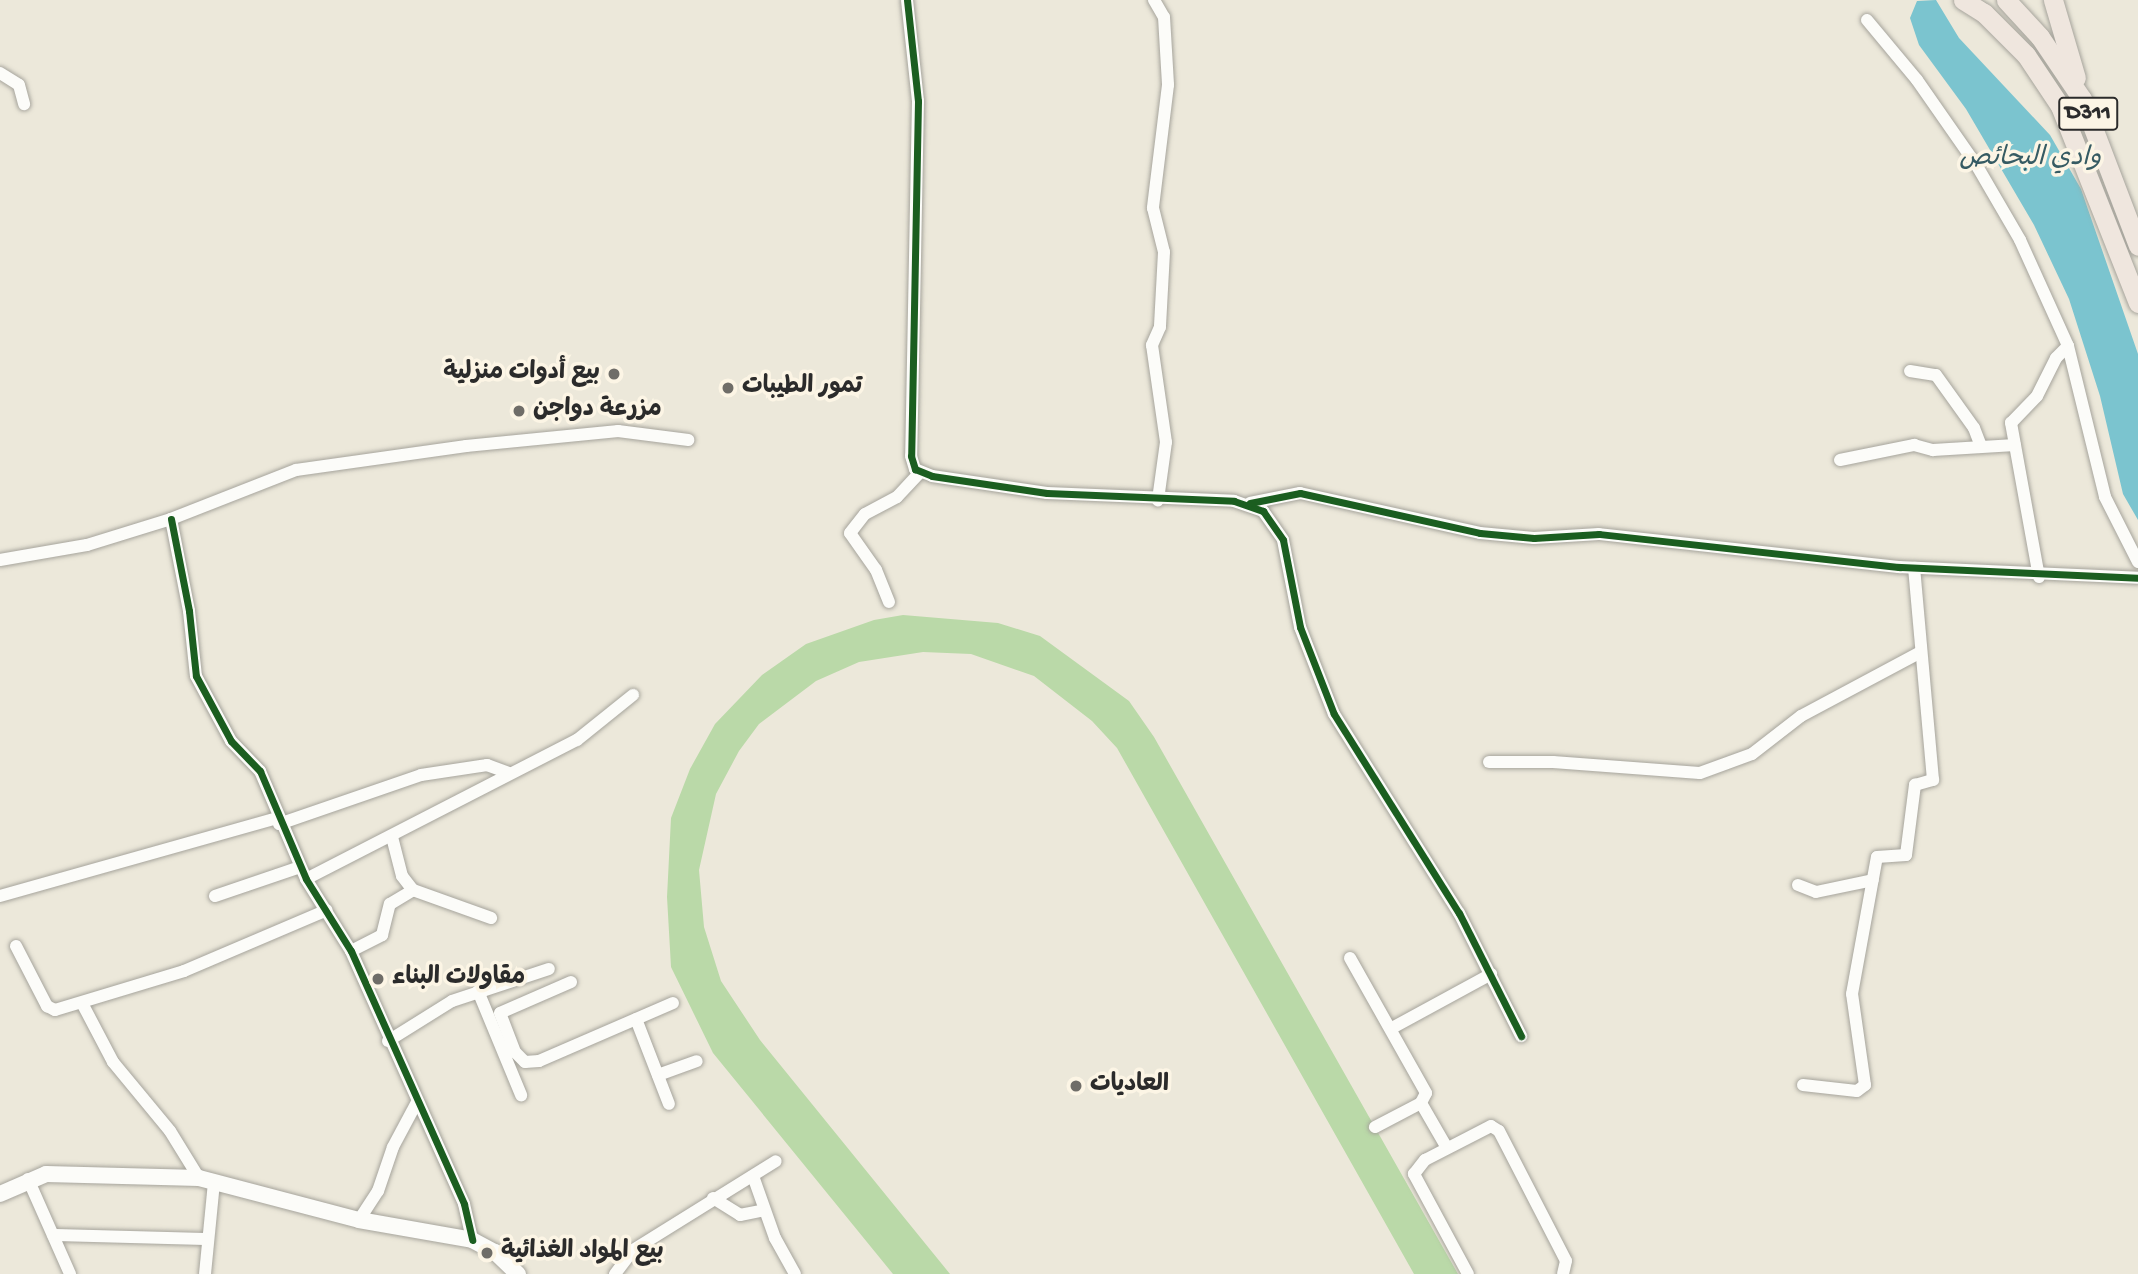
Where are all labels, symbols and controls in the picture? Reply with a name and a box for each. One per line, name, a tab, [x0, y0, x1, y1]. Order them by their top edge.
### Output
road number: D311	[2056, 94, 2120, 134]
water label: وادي البحائص	[1959, 144, 2101, 176]
place label: بيع أدوات منزلية	[443, 360, 600, 388]
marker: بيع أدوات منزلية	[606, 366, 622, 382]
place label: تمور الطيبات	[742, 374, 862, 402]
marker: تمور الطيبات	[720, 380, 736, 396]
place label: مزرعة دواجن	[533, 397, 662, 425]
marker: مزرعة دواجن	[511, 403, 527, 419]
place label: مقاولات البناء	[392, 965, 525, 993]
marker: مقاولات البناء	[370, 971, 386, 987]
place label: العاديات	[1090, 1072, 1169, 1100]
marker: العاديات	[1068, 1078, 1084, 1094]
place label: بيع المواد الغذائية	[501, 1239, 664, 1267]
marker: بيع المواد الغذائية	[479, 1245, 495, 1261]

